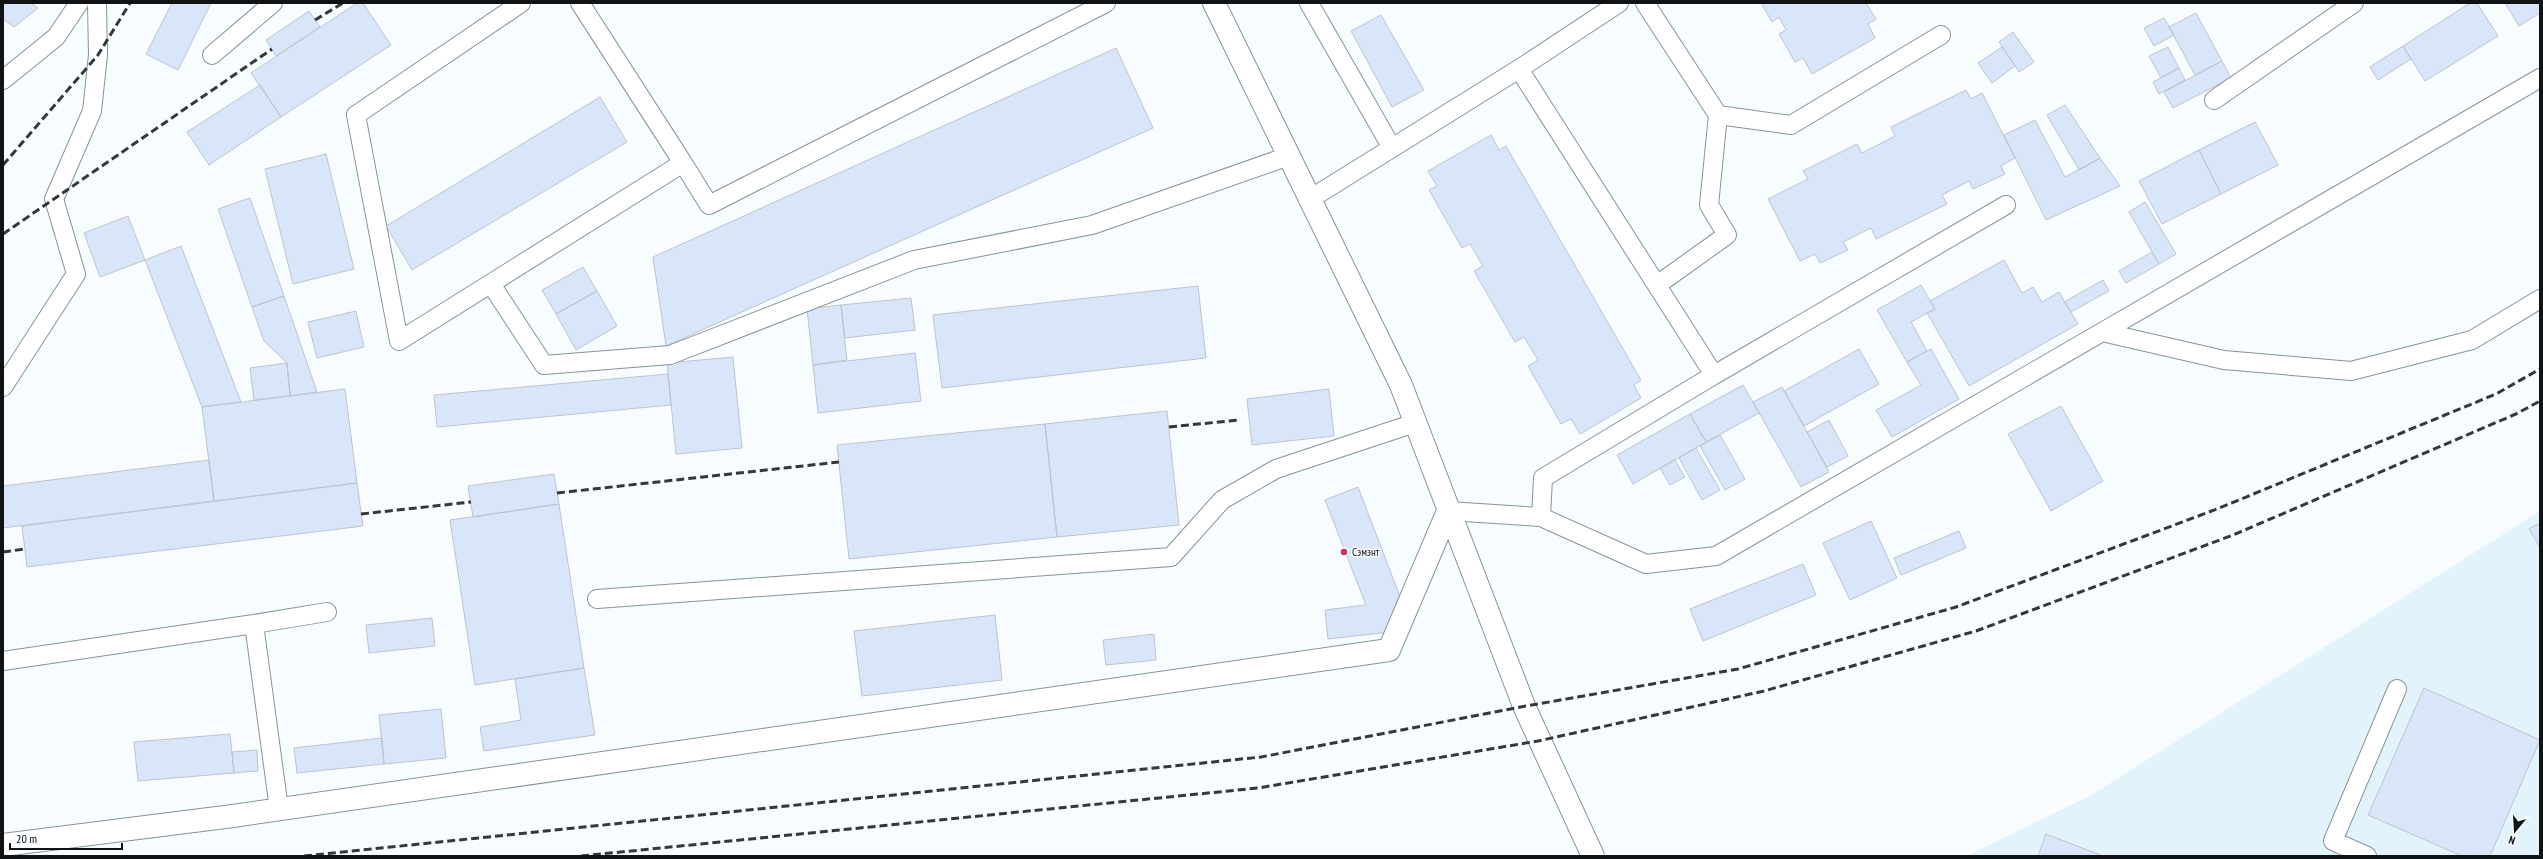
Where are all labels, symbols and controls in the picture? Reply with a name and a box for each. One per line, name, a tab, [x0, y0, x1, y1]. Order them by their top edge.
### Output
place label: Сэмэнт	[1352, 545, 1380, 559]
marker: Сэмэнт	[1339, 547, 1349, 557]
north arrow	[2495, 811, 2535, 851]
scale bar	[10, 825, 122, 851]
text: 20 m	[16, 831, 37, 846]
text: N	[2507, 833, 2517, 848]

